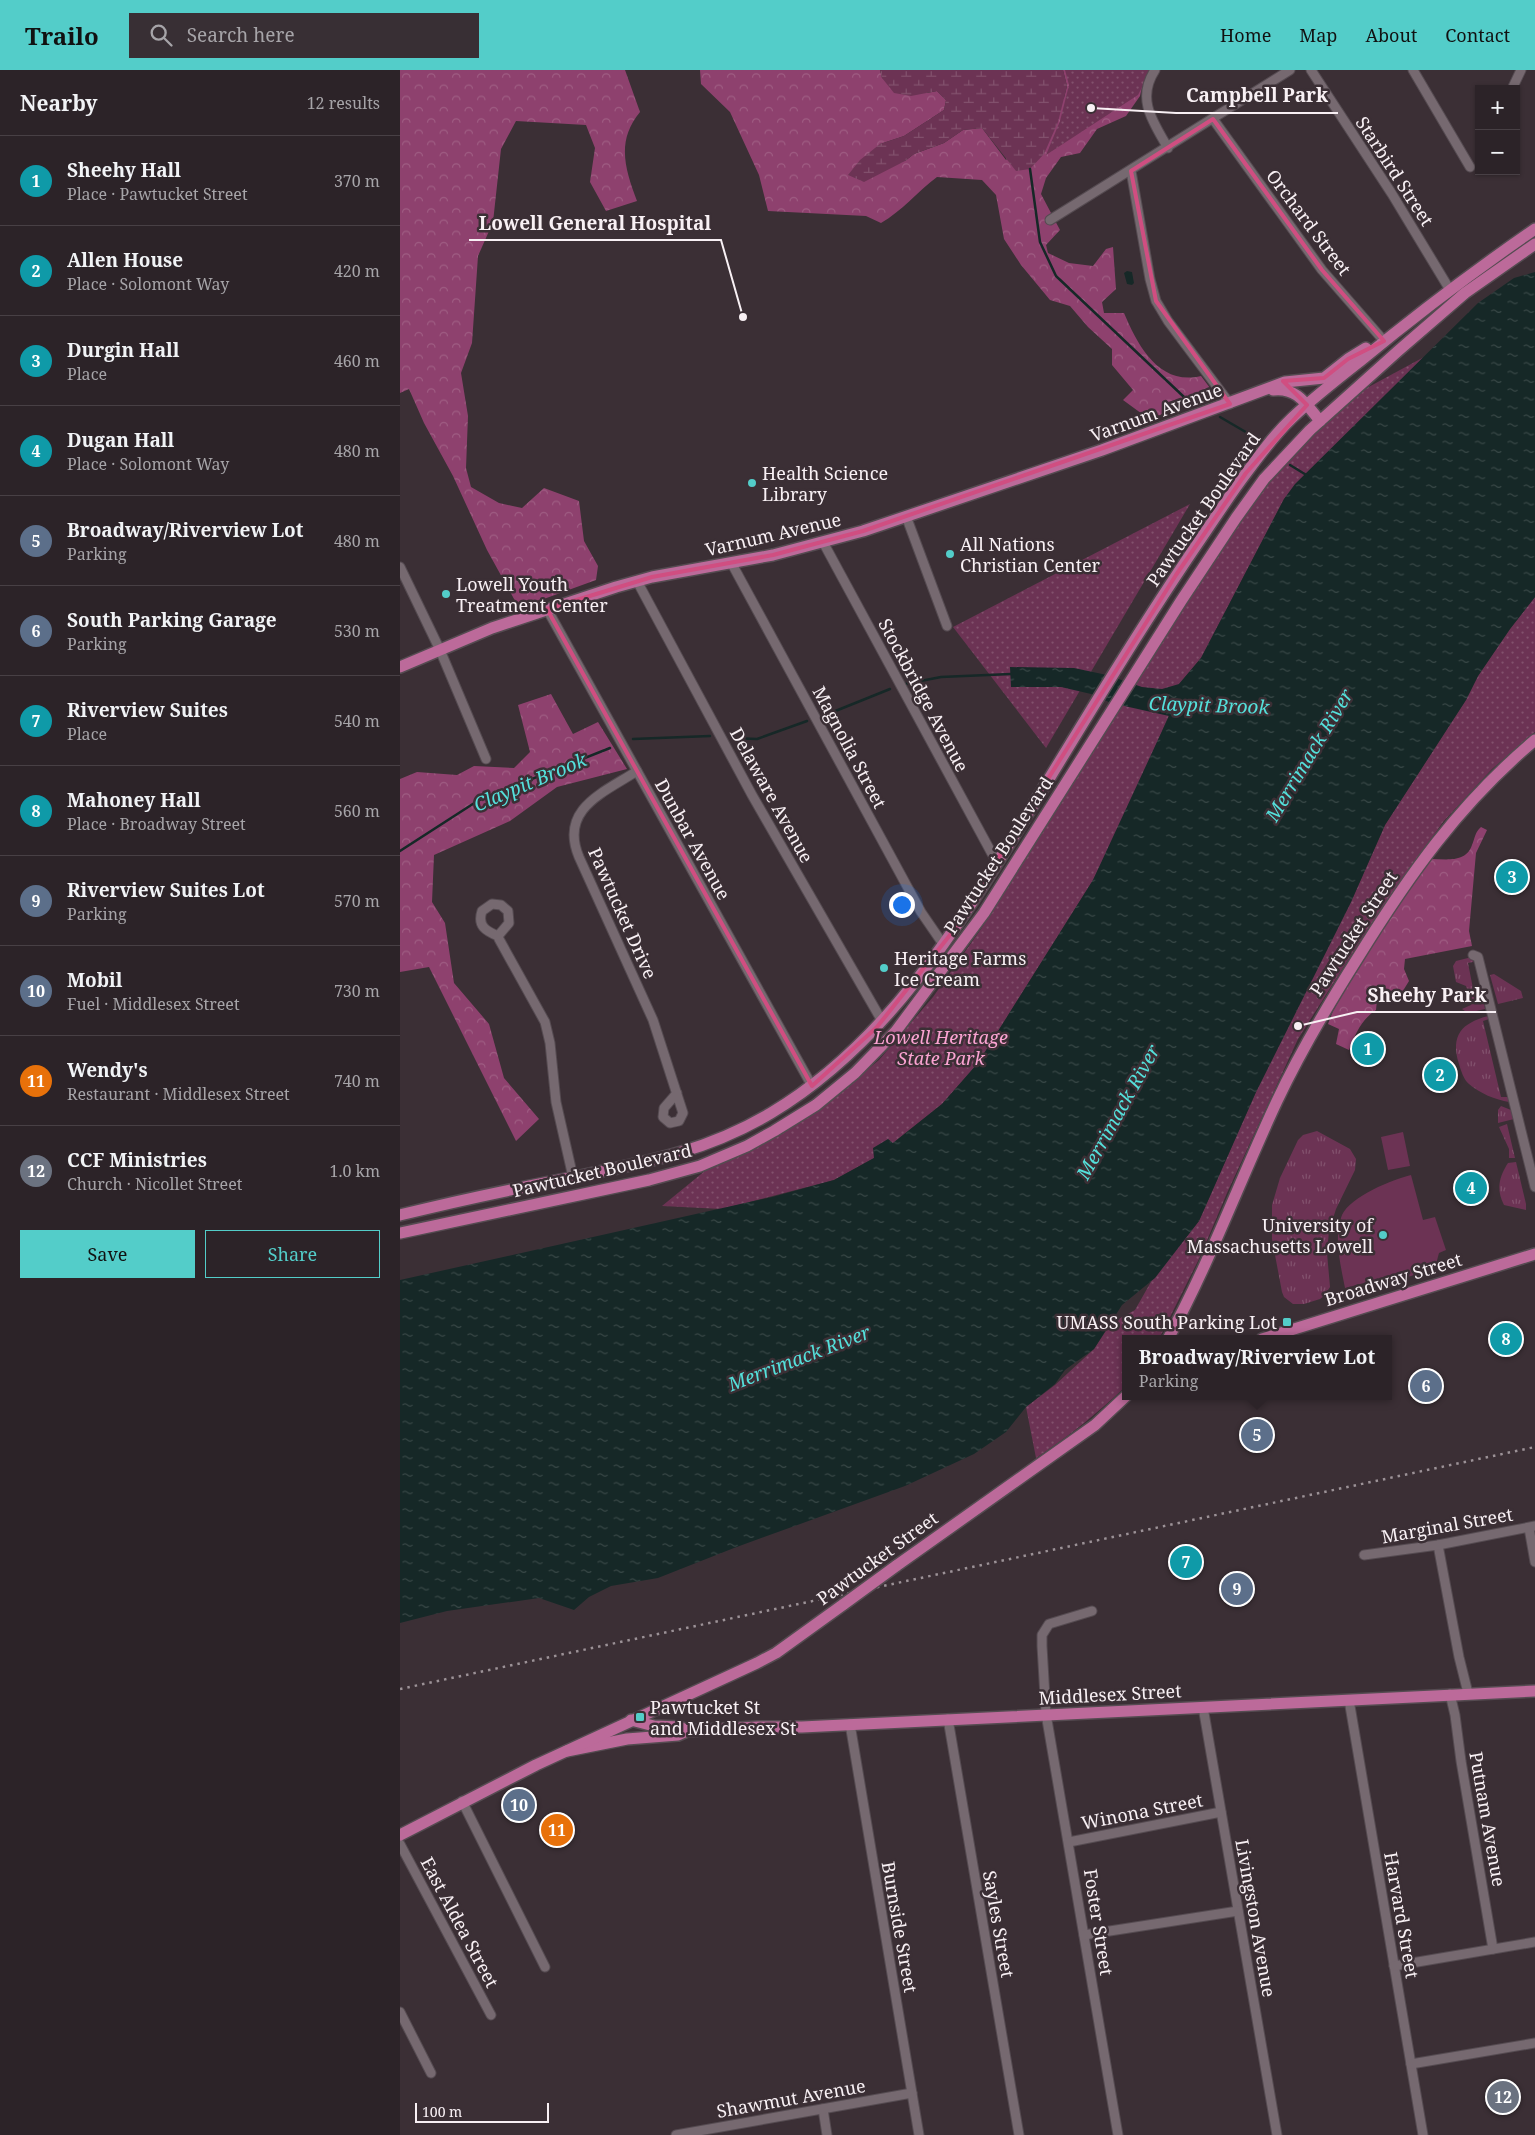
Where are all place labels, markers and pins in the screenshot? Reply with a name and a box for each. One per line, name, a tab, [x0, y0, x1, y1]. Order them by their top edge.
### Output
callout: Campbell Park	[1176, 79, 1338, 113]
callout: Lowell General Hospital	[469, 206, 721, 240]
place label: Health Science Library	[762, 461, 888, 506]
marker: Health Science Library	[746, 477, 758, 489]
place label: All Nations Christian Center	[960, 532, 1101, 577]
marker: All Nations Christian Center	[944, 548, 956, 560]
place label: Lowell Youth Treatment Center	[456, 572, 608, 617]
marker: Lowell Youth Treatment Center	[440, 588, 452, 600]
pin: 3	[1496, 858, 1528, 896]
place label: Heritage Farms Ice Cream	[894, 946, 1026, 991]
marker: Heritage Farms Ice Cream	[878, 962, 890, 974]
callout: Sheehy Park	[1357, 978, 1496, 1012]
pin: 1	[1352, 1030, 1384, 1068]
pin: 2	[1424, 1056, 1456, 1094]
pin: 4	[1455, 1169, 1487, 1207]
place label: University of Massachusetts Lowell	[1187, 1213, 1374, 1258]
marker: University of Massachusetts Lowell	[1377, 1229, 1389, 1241]
place label: UMASS South Parking Lot	[1057, 1310, 1277, 1334]
marker: UMASS South Parking Lot	[1281, 1316, 1293, 1328]
pin: 8	[1490, 1320, 1522, 1358]
pin: 6	[1410, 1367, 1442, 1405]
pin: 5	[1241, 1416, 1273, 1454]
pin: 7	[1170, 1543, 1202, 1581]
pin: 9	[1221, 1570, 1253, 1608]
place label: Pawtucket St and Middlesex St	[650, 1695, 796, 1740]
marker: Pawtucket St and Middlesex St	[634, 1711, 646, 1723]
pin: 10	[503, 1786, 535, 1824]
pin: 11	[541, 1811, 573, 1849]
pin: 12	[1487, 2078, 1519, 2116]

